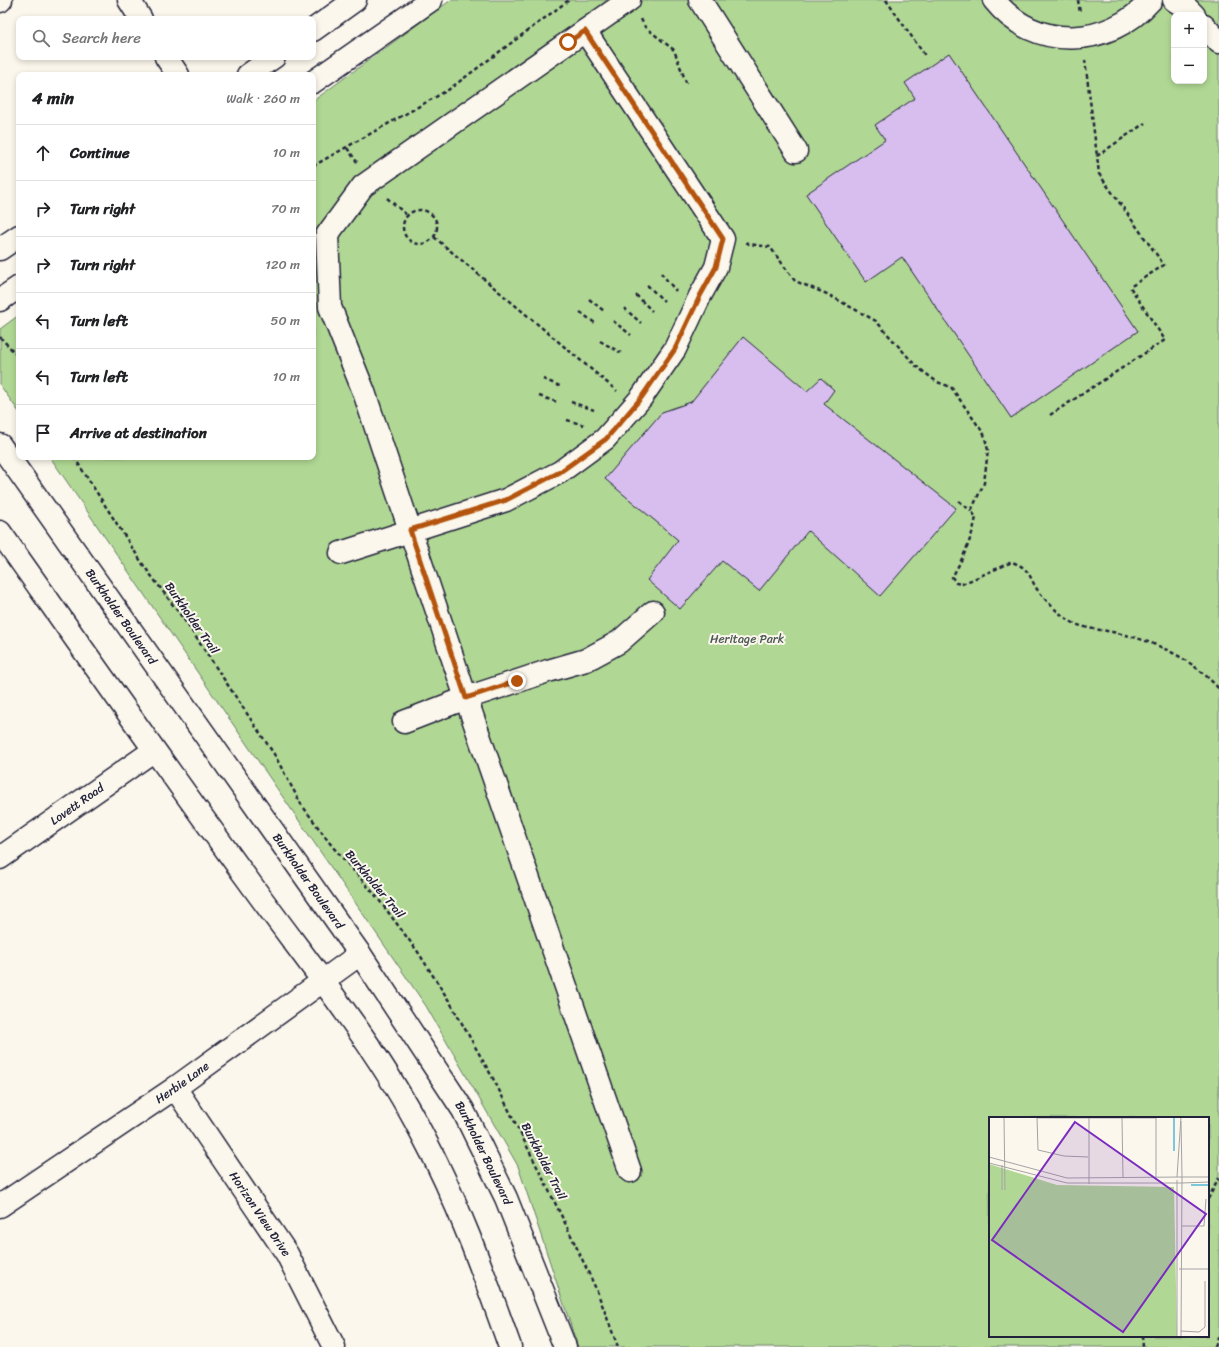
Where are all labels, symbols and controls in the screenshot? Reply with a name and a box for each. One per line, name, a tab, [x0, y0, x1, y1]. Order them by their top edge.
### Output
map controls	[1171, 12, 1207, 84]
button: +	[1171, 12, 1207, 48]
search box	[16, 16, 316, 60]
text: Search here	[62, 25, 141, 51]
icon: search	[30, 27, 52, 49]
route start	[559, 33, 577, 51]
button: −	[1171, 48, 1207, 84]
text: 4 min	[32, 83, 74, 113]
text: Walk · 260 m	[226, 87, 300, 110]
text: Continue	[70, 140, 130, 166]
text: 10 m	[273, 141, 300, 164]
icon: ahead	[32, 142, 54, 164]
text: Turn right	[70, 196, 135, 222]
text: 70 m	[271, 197, 300, 220]
icon: right	[32, 198, 54, 220]
text: Turn right	[70, 252, 135, 278]
text: 120 m	[265, 253, 300, 276]
icon: right	[32, 254, 54, 276]
text: Turn left	[70, 308, 128, 334]
text: 50 m	[270, 309, 300, 332]
icon: left	[32, 310, 54, 332]
text: Turn left	[70, 364, 128, 390]
text: 10 m	[273, 365, 300, 388]
icon: left	[32, 366, 54, 388]
text: Arrive at destination	[70, 420, 207, 446]
icon: arrive	[32, 422, 54, 444]
street label: Burkholder Boulevard	[80, 564, 164, 671]
street label: Burkholder Trail	[159, 577, 226, 659]
park label: Heritage Park	[710, 628, 785, 650]
route end	[508, 672, 526, 690]
street label: Lovett Road	[45, 776, 110, 831]
street label: Burkholder Boulevard	[267, 828, 351, 935]
street label: Burkholder Trail	[339, 845, 411, 924]
street label: Herbie Lane	[150, 1056, 214, 1110]
street label: Burkholder Boulevard	[449, 1096, 519, 1210]
inset map	[989, 1117, 1209, 1337]
street label: Burkholder Trail	[515, 1118, 573, 1204]
street label: Horizon View Drive	[223, 1167, 297, 1261]

